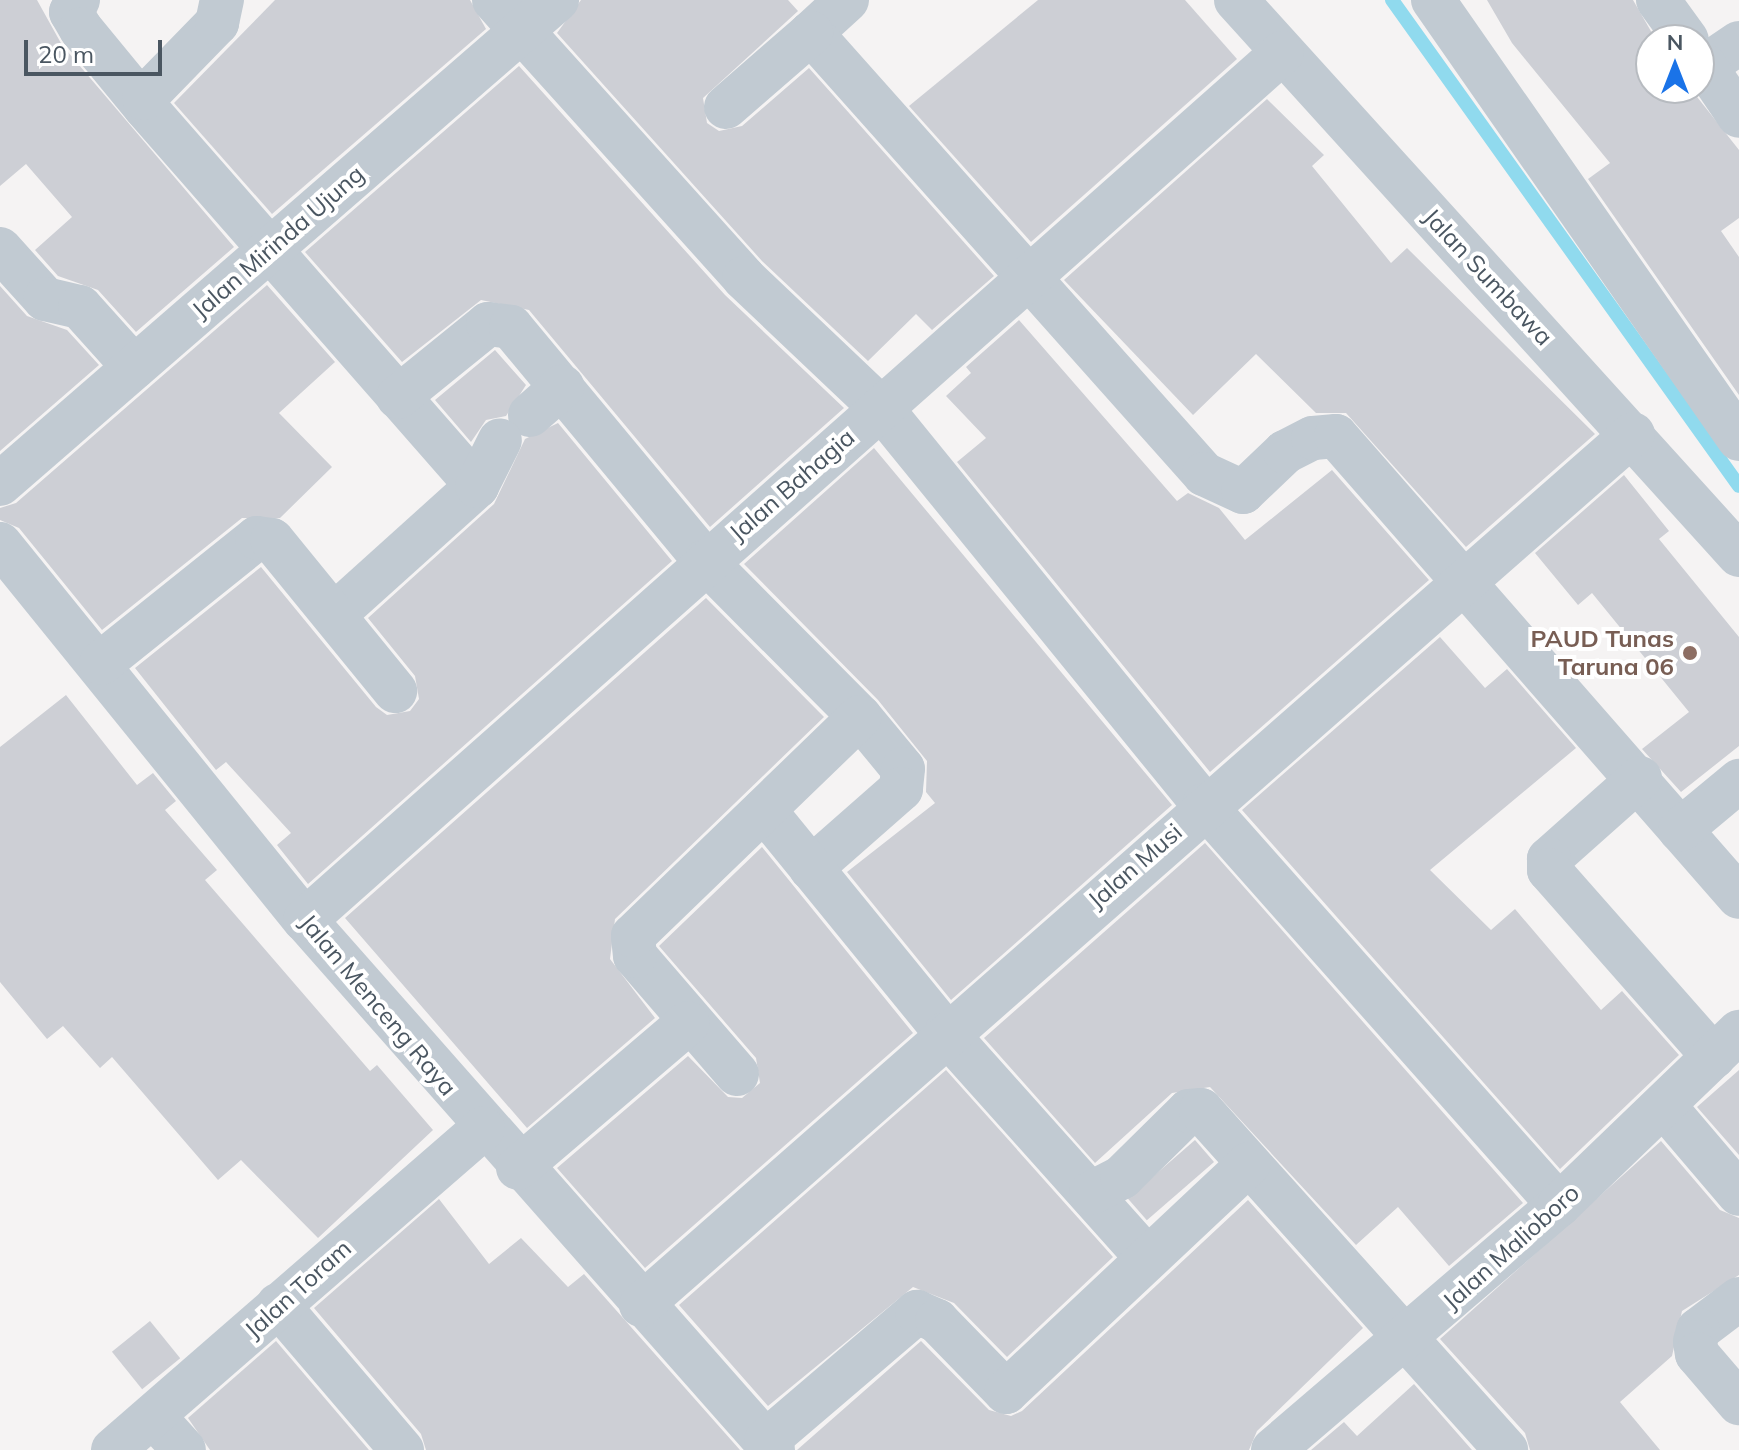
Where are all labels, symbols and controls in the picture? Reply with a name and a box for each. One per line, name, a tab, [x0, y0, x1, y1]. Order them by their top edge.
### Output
scale bar	[28, 24, 166, 74]
north arrow	[1635, 24, 1715, 104]
text: N	[1667, 28, 1683, 56]
text: 20 m	[38, 39, 94, 69]
street label: Jalan Mirinda Ujung	[186, 160, 370, 324]
street label: Jalan Sumbawa	[1417, 203, 1559, 351]
street label: Jalan Bahagia	[723, 423, 861, 547]
place label: PAUD Tunas Taruna 06	[1531, 625, 1674, 681]
marker: PAUD Tunas Taruna 06	[1681, 644, 1699, 662]
street label: Jalan Musi	[1082, 817, 1188, 915]
street label: Jalan Menceng Raya	[294, 909, 462, 1101]
street label: Jalan Malioboro	[1437, 1178, 1585, 1316]
street label: Jalan Toram	[239, 1234, 357, 1344]

